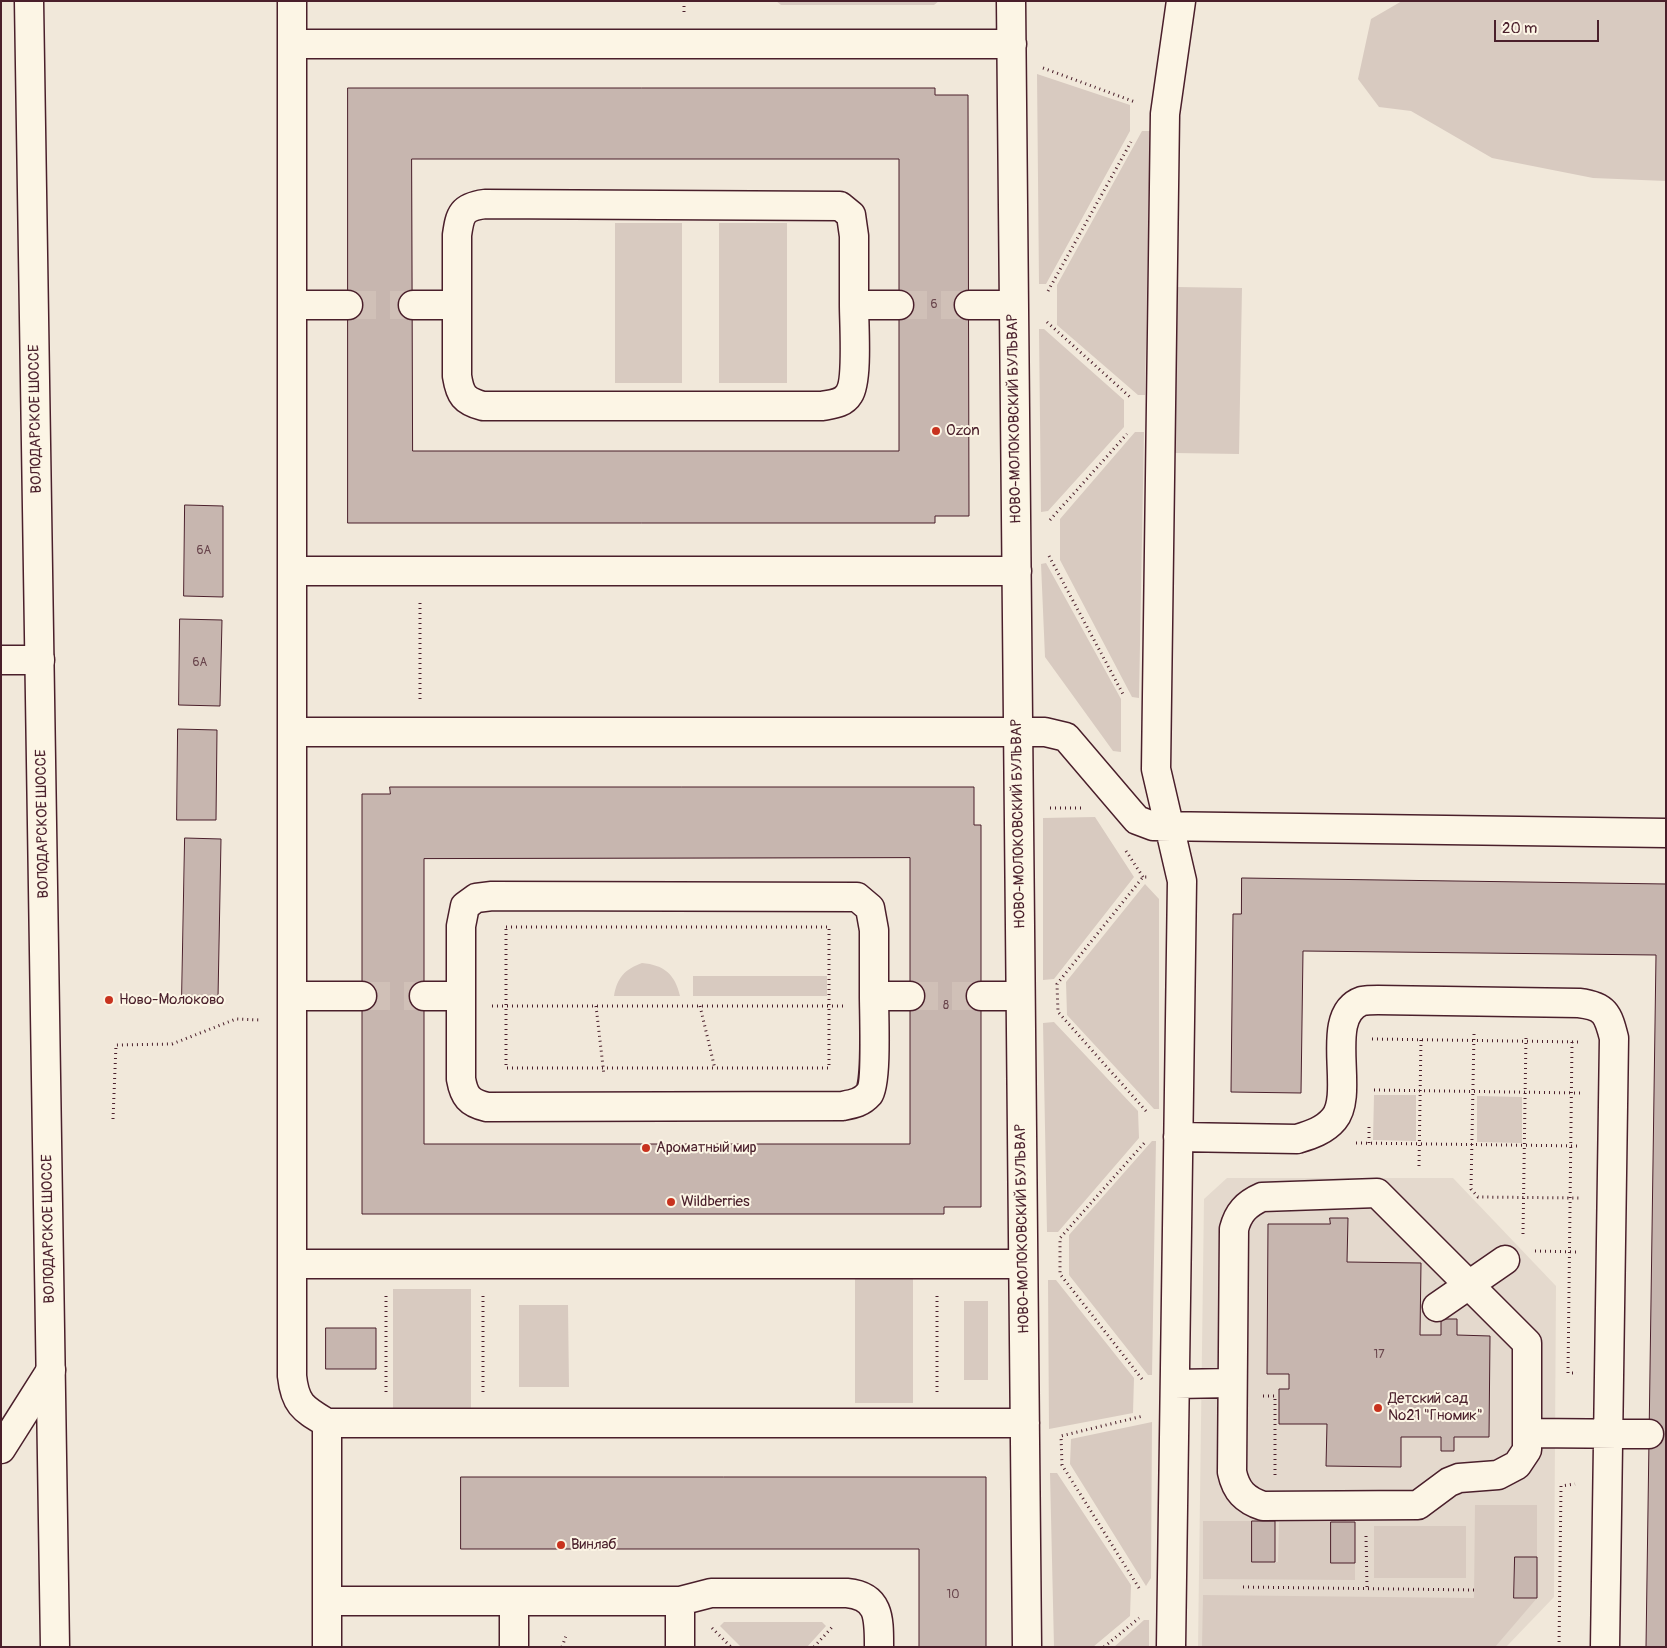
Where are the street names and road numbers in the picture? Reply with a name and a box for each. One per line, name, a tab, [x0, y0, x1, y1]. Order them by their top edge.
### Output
street label: НОВО-МОЛОКОВСКИЙ БУЛЬВАР	[1004, 314, 1026, 524]
street label: ВОЛОДАРСКОЕ ШОССЕ	[26, 344, 46, 494]
street label: НОВО-МОЛОКОВСКИЙ БУЛЬВАР	[1008, 719, 1030, 929]
street label: ВОЛОДАРСКОЕ ШОССЕ	[33, 749, 53, 899]
street label: НОВО-МОЛОКОВСКИЙ БУЛЬВАР	[1012, 1124, 1034, 1334]
street label: ВОЛОДАРСКОЕ ШОССЕ	[39, 1154, 59, 1304]

